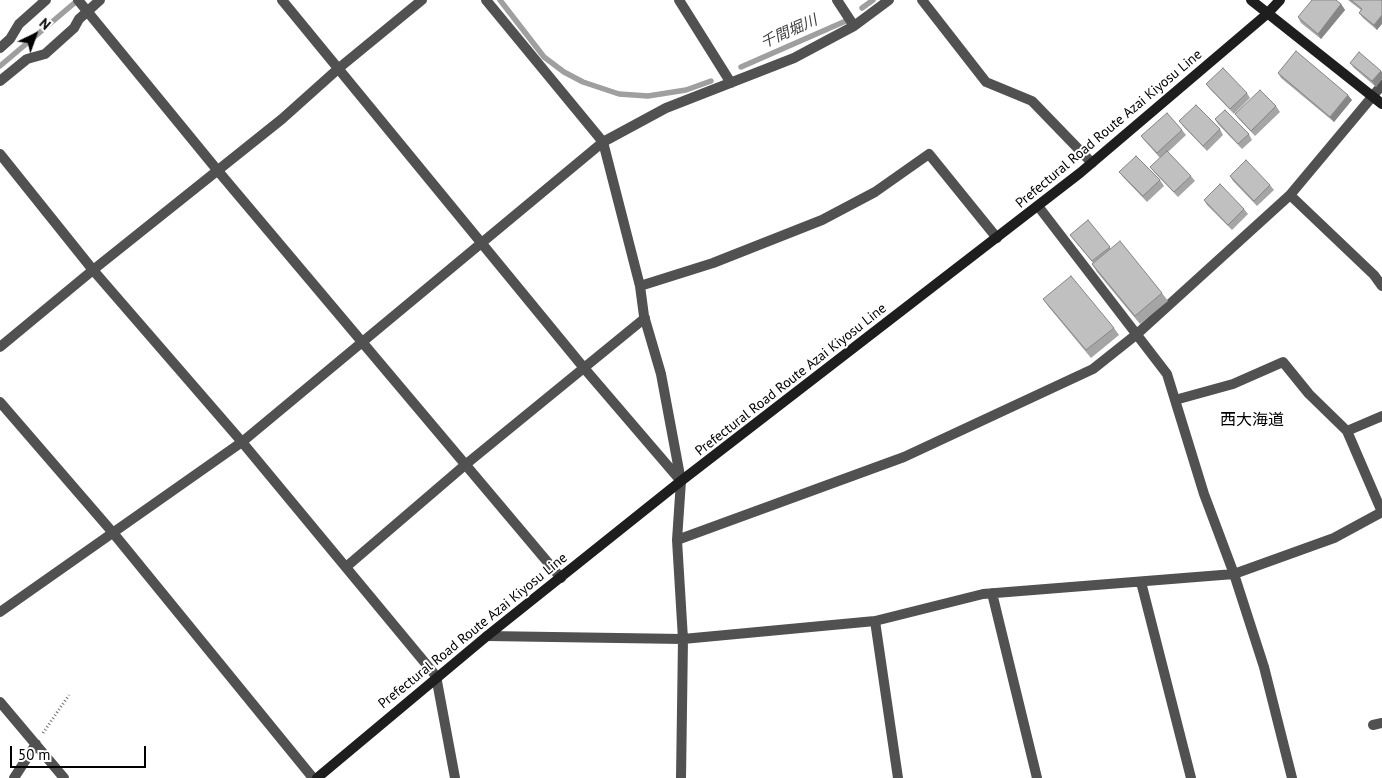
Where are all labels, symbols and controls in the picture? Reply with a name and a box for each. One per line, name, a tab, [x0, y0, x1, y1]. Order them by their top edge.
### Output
north arrow	[10, 10, 60, 60]
water label: 千間堀川	[758, 12, 820, 52]
text: N	[36, 14, 54, 34]
street label: Prefectural Road Route Azai Kiyosu Line	[1013, 46, 1205, 212]
street label: Prefectural Road Route Azai Kiyosu Line	[692, 300, 890, 460]
district label: 西大海道	[1220, 410, 1284, 430]
street label: Prefectural Road Route Azai Kiyosu Line	[375, 550, 571, 712]
scale bar	[12, 736, 149, 768]
text: 50 m	[18, 745, 51, 764]

